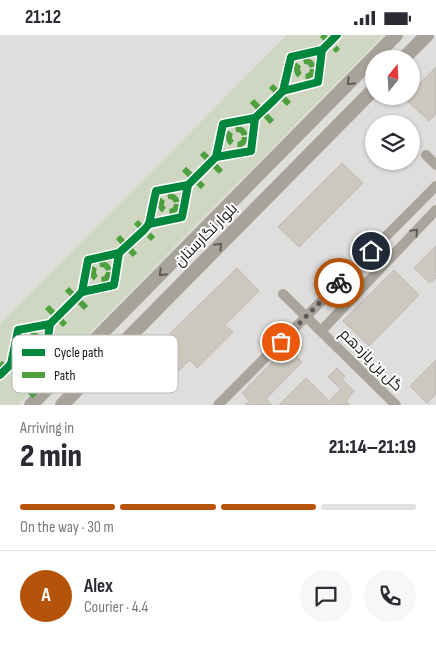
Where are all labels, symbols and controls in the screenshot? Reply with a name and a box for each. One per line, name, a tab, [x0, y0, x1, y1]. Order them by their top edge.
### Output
text: 21:12	[25, 6, 61, 29]
north arrow	[365, 50, 420, 105]
map controls	[365, 50, 420, 170]
one-way arrow	[346, 76, 355, 85]
button: layers	[365, 115, 420, 170]
street label: بلوار نگارستان	[170, 199, 242, 271]
one-way arrow	[409, 229, 418, 238]
pin	[350, 230, 392, 272]
icon: home	[357, 237, 385, 265]
one-way arrow	[213, 242, 222, 251]
courier	[314, 258, 364, 308]
one-way arrow	[159, 267, 168, 276]
icon: bike	[325, 269, 353, 297]
pin	[260, 321, 302, 363]
street label: گل بن یازدهم	[336, 325, 406, 395]
icon: bag	[267, 328, 295, 356]
legend	[12, 335, 178, 393]
text: Cycle path	[54, 344, 104, 361]
text: Path	[54, 367, 75, 384]
text: Arriving in	[20, 419, 74, 438]
text: 21:14–21:19	[329, 436, 416, 459]
text: 2 min	[20, 437, 82, 476]
text: On the way · 30 m	[20, 518, 114, 537]
button: chat	[300, 570, 352, 622]
button: phone	[364, 570, 416, 622]
text: Alex	[84, 575, 113, 598]
text: A	[41, 584, 51, 607]
text: Courier · 4.4	[84, 598, 148, 617]

